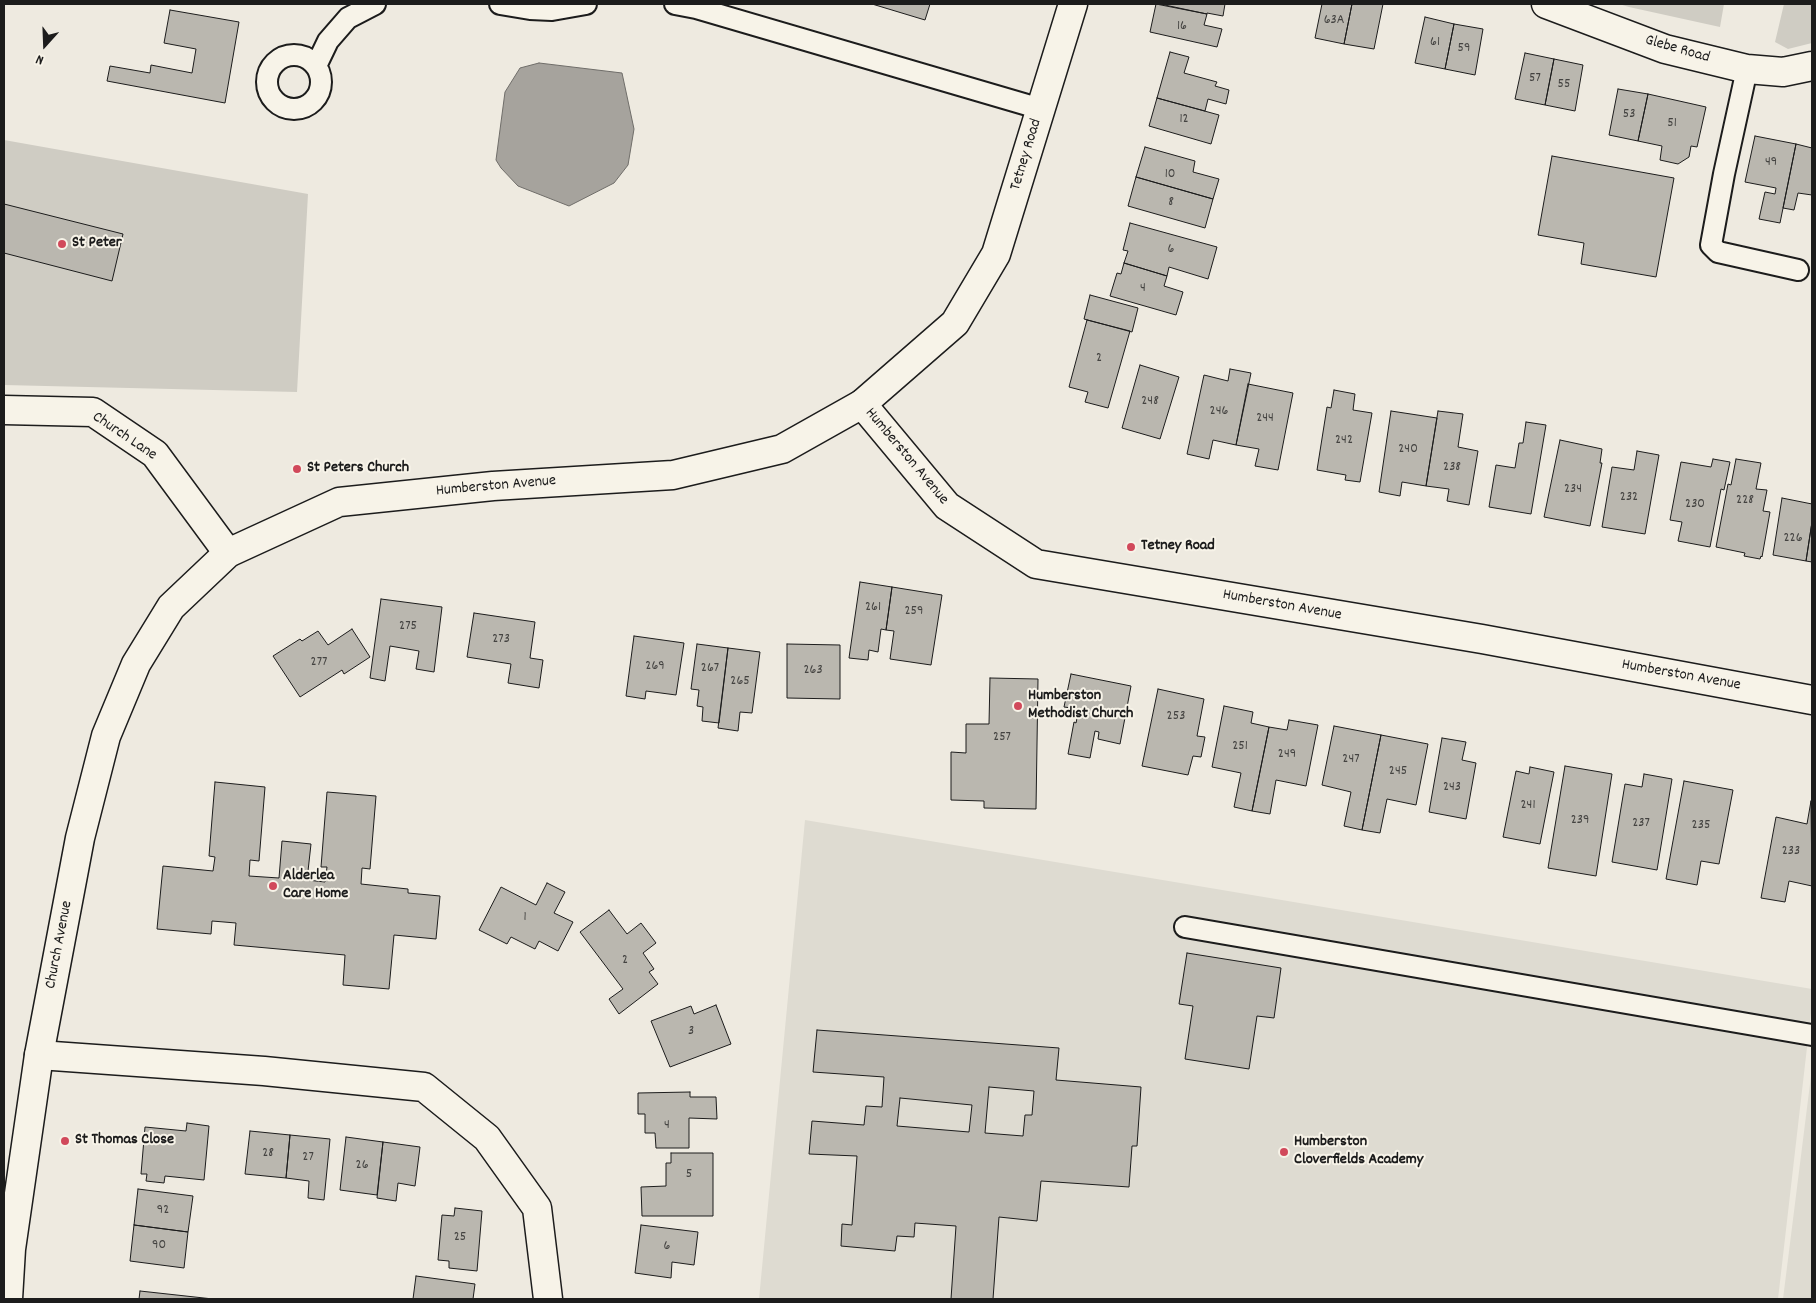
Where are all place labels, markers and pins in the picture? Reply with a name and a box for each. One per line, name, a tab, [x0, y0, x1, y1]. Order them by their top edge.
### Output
place label: St Peter	[72, 234, 122, 254]
marker: St Peter	[56, 238, 68, 250]
place label: St Peters Church	[307, 459, 409, 479]
marker: St Peters Church	[291, 463, 303, 475]
place label: Tetney Road	[1141, 537, 1215, 557]
marker: Tetney Road	[1125, 541, 1137, 553]
place label: Humberston Methodist Church	[1028, 687, 1133, 725]
marker: Humberston Methodist Church	[1012, 700, 1024, 712]
place label: Alderlea Care Home	[283, 867, 348, 905]
marker: Alderlea Care Home	[267, 880, 279, 892]
place label: St Thomas Close	[75, 1131, 174, 1151]
place label: Humberston Cloverfields Academy	[1294, 1133, 1423, 1171]
marker: St Thomas Close	[59, 1135, 71, 1147]
marker: Humberston Cloverfields Academy	[1278, 1146, 1290, 1158]

